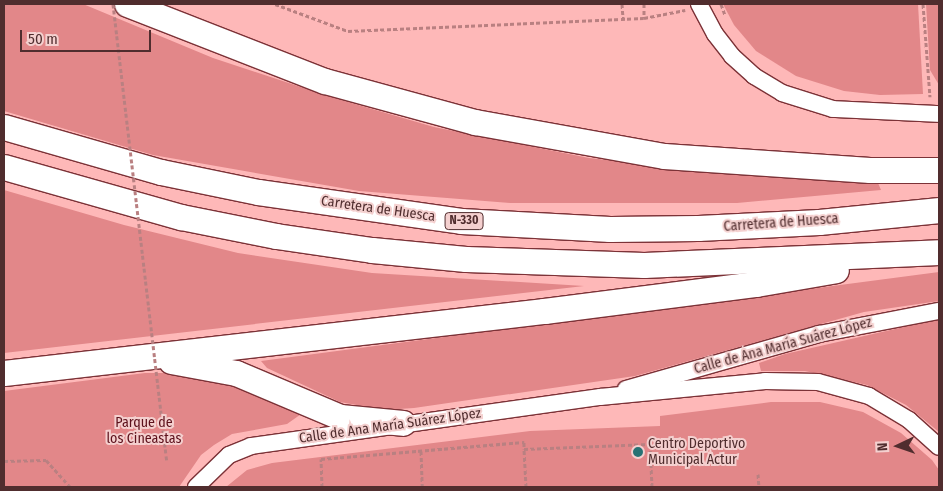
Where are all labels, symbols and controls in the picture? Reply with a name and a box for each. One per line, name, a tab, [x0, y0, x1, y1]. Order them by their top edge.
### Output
scale bar	[22, 20, 154, 52]
text: 50 m	[28, 30, 58, 48]
street label: Carretera de Huesca	[320, 193, 436, 225]
street label: Carretera de Huesca	[723, 211, 839, 235]
road number: N-330	[444, 212, 484, 230]
street label: Calle de Ana María Suárez López	[692, 314, 874, 378]
street label: Calle de Ana María Suárez López	[298, 405, 482, 447]
park label: Parque de los Cineastas	[106, 415, 182, 448]
north arrow	[873, 421, 923, 471]
place label: Centro Deportivo Municipal Actur	[648, 436, 745, 468]
text: N	[874, 442, 891, 451]
marker: Centro Deportivo Municipal Actur	[632, 446, 644, 458]

